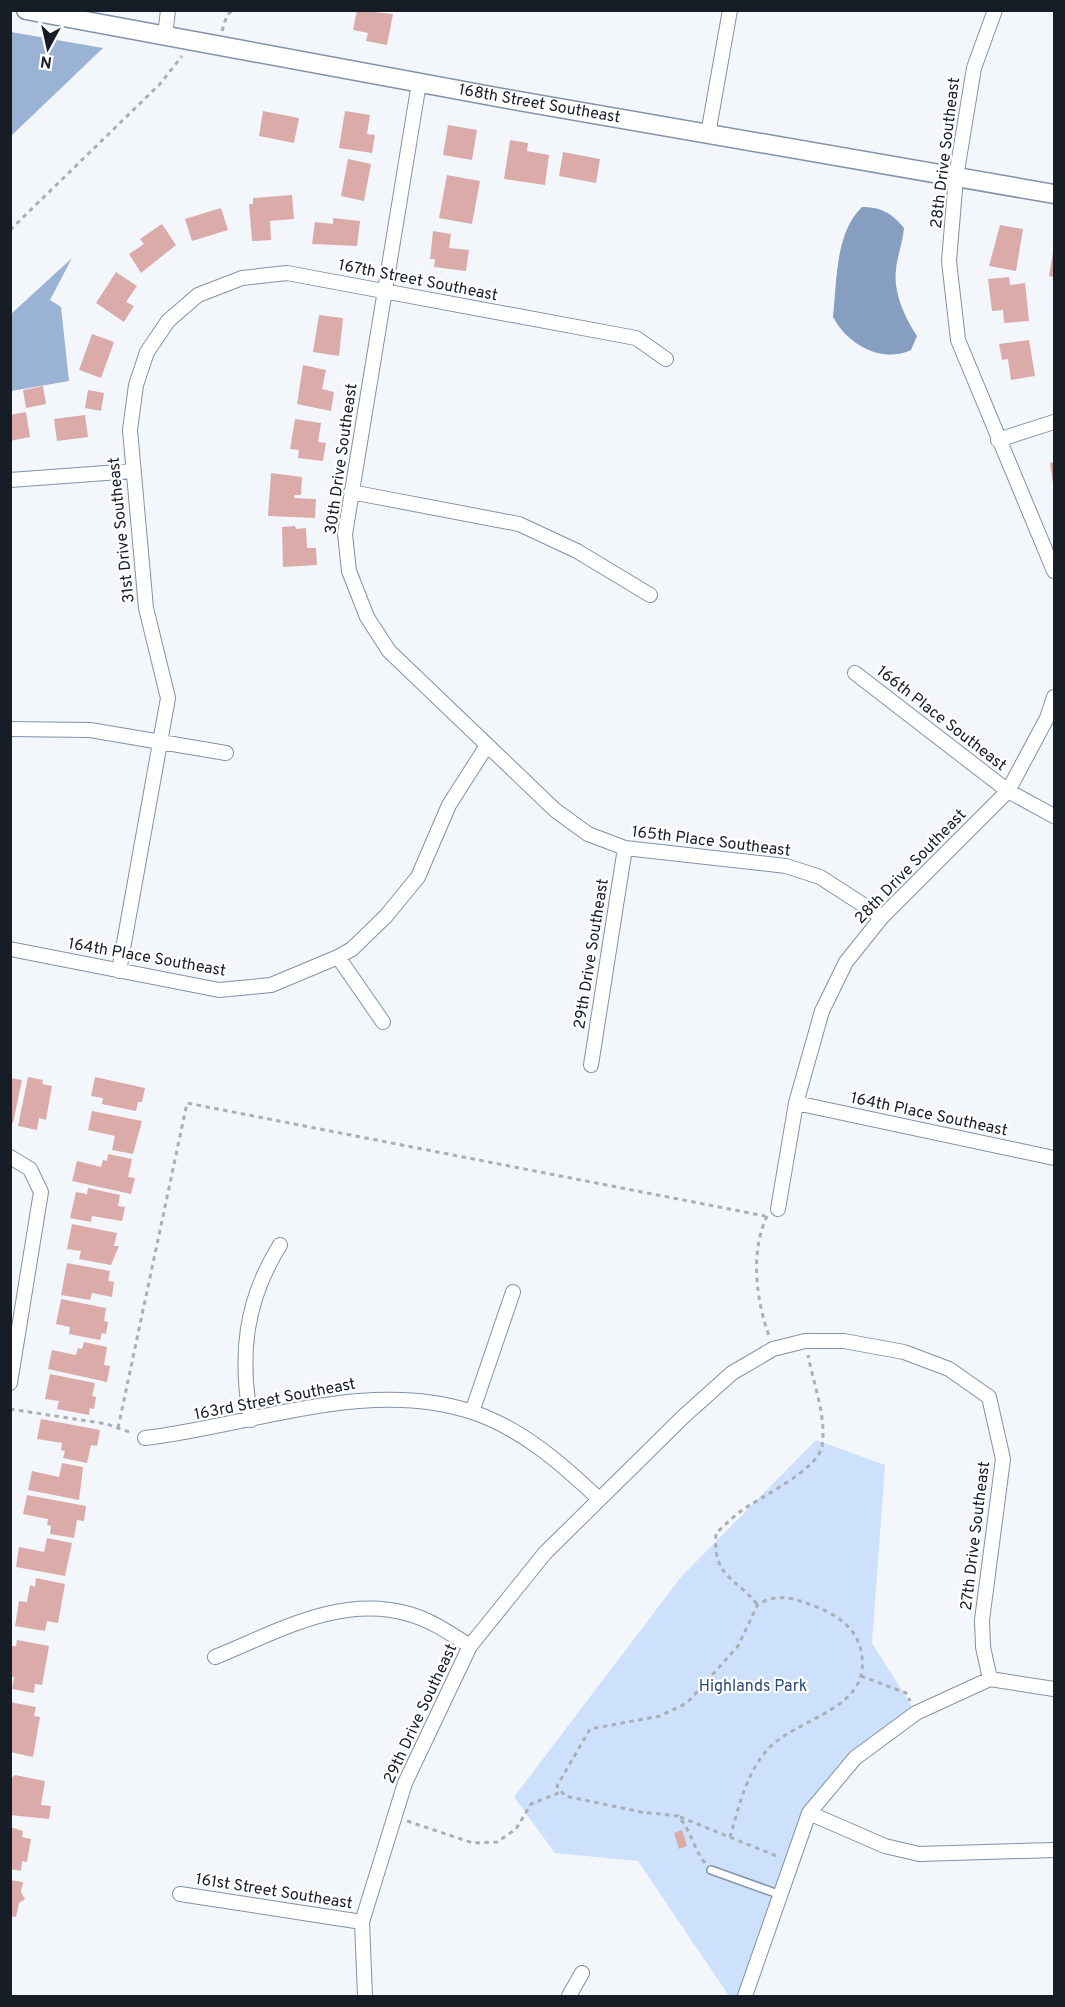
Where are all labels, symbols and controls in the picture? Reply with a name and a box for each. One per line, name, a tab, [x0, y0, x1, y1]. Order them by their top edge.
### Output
north arrow	[18, 18, 78, 78]
text: N	[39, 50, 53, 72]
street label: 28th Drive Southeast	[927, 76, 965, 230]
street label: 168th Street Southeast	[457, 80, 622, 128]
street label: 167th Street Southeast	[337, 256, 499, 306]
street label: 30th Drive Southeast	[321, 382, 363, 536]
street label: 31st Drive Southeast	[104, 456, 140, 604]
street label: 166th Place Southeast	[872, 662, 1010, 776]
street label: 28th Drive Southeast	[851, 805, 971, 929]
street label: 165th Place Southeast	[630, 822, 792, 862]
street label: 29th Drive Southeast	[570, 877, 614, 1031]
street label: 164th Place Southeast	[67, 934, 227, 982]
street label: 164th Place Southeast	[849, 1089, 1009, 1141]
street label: 163rd Street Southeast	[193, 1375, 357, 1425]
street label: 27th Drive Southeast	[957, 1460, 995, 1612]
street label: 29th Drive Southeast	[380, 1641, 462, 1787]
park label: Highlands Park	[699, 1677, 807, 1697]
street label: 161st Street Southeast	[194, 1870, 354, 1914]

